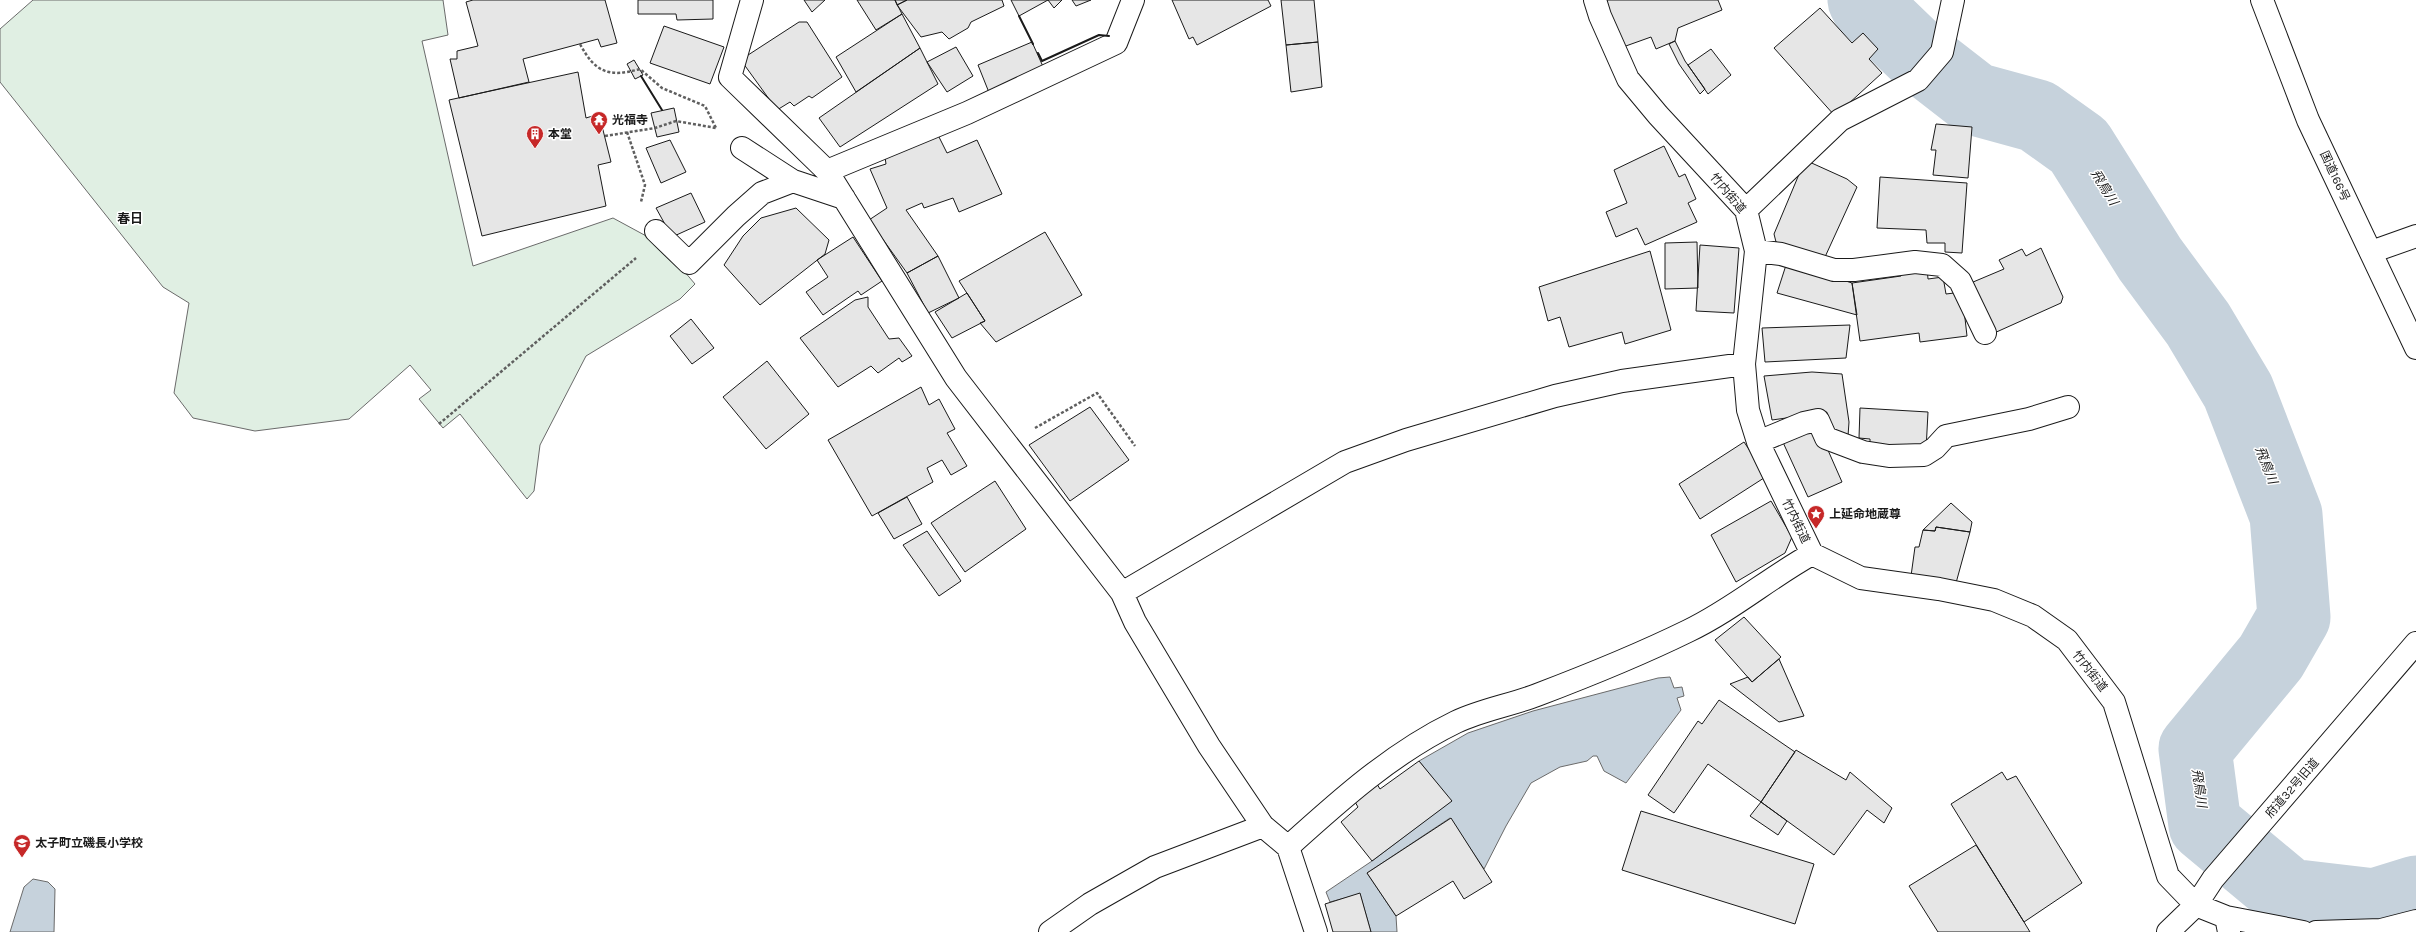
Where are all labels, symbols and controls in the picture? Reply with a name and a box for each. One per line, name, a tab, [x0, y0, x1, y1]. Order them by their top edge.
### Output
temple icon: 光福寺	[589, 110, 609, 135]
place label: 光福寺	[612, 113, 648, 127]
building icon: 本堂	[525, 124, 545, 149]
place label: 本堂	[548, 127, 572, 141]
street label: 国道166号	[2317, 149, 2353, 203]
water label: 飛鳥川	[2088, 167, 2122, 209]
street label: 竹内街道	[1707, 170, 1749, 216]
district label: 春日	[117, 211, 143, 226]
water label: 飛鳥川	[2253, 444, 2281, 488]
street label: 竹内街道	[1779, 496, 1813, 546]
place icon: 上延命地蔵尊	[1806, 504, 1826, 529]
place label: 上延命地蔵尊	[1829, 507, 1901, 521]
street label: 竹内街道	[2070, 648, 2110, 694]
street label: 府道32号旧道	[2262, 755, 2322, 821]
water label: 飛鳥川	[2189, 768, 2210, 810]
school or university icon: 太子町立磯長小学校	[12, 833, 32, 858]
place label: 太子町立磯長小学校	[35, 836, 143, 850]

